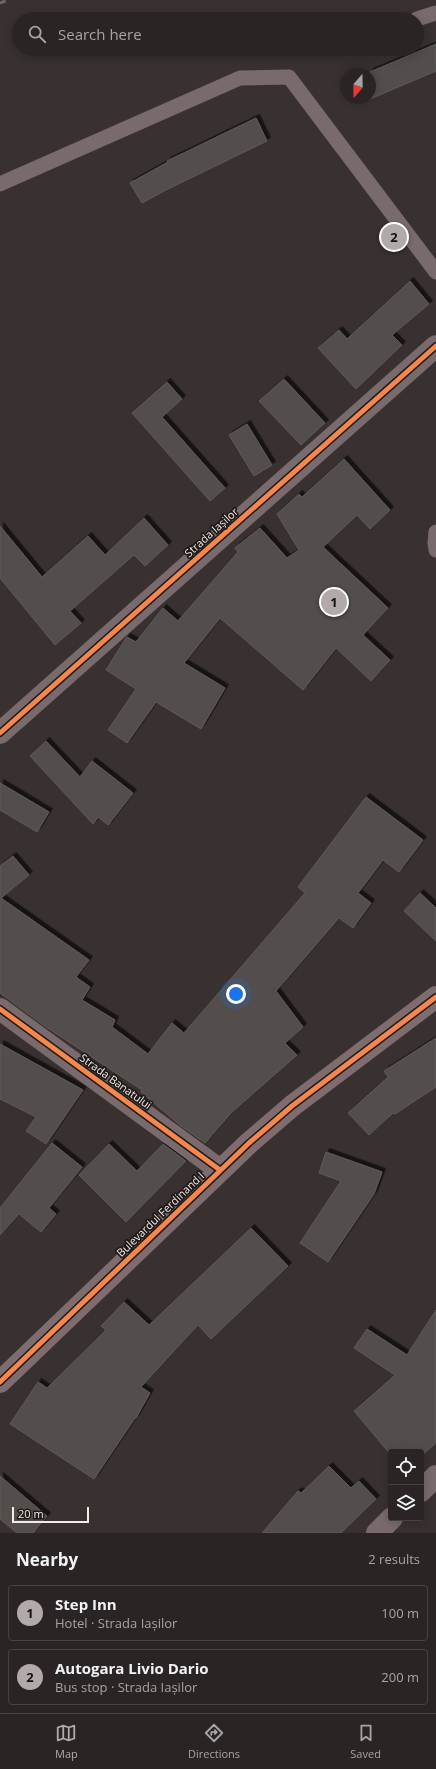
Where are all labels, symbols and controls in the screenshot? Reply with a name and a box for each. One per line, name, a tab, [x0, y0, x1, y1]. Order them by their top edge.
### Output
search box	[12, 12, 424, 56]
icon: search	[26, 23, 48, 45]
text: Search here	[58, 24, 142, 44]
north arrow	[340, 68, 376, 104]
pin: 2	[381, 222, 407, 252]
street label: Strada Iașilor	[181, 504, 241, 560]
pin: 1	[321, 587, 347, 617]
your location	[226, 984, 246, 1004]
street label: Strada Banatului	[77, 1050, 155, 1112]
street label: Bulevardul Ferdinand I	[113, 1168, 207, 1260]
map controls	[388, 1449, 424, 1521]
button: locate	[388, 1449, 424, 1485]
button: layers	[388, 1485, 424, 1521]
scale bar	[12, 1505, 89, 1524]
text: 20 m	[18, 1506, 44, 1521]
text: Nearby	[16, 1548, 78, 1571]
text: 2 results	[368, 1550, 420, 1568]
text: Step Inn	[55, 1594, 117, 1614]
text: 1	[26, 1604, 34, 1622]
text: 100 m	[381, 1604, 419, 1622]
text: Hotel · Strada Iașilor	[55, 1614, 177, 1632]
text: Autogara Livio Dario	[55, 1658, 209, 1678]
text: 2	[26, 1668, 34, 1686]
text: 200 m	[381, 1668, 419, 1686]
text: Bus stop · Strada Iașilor	[55, 1678, 197, 1696]
tab: Map	[55, 1722, 78, 1761]
tab: Directions	[188, 1722, 240, 1761]
tab: Saved	[350, 1722, 381, 1761]

